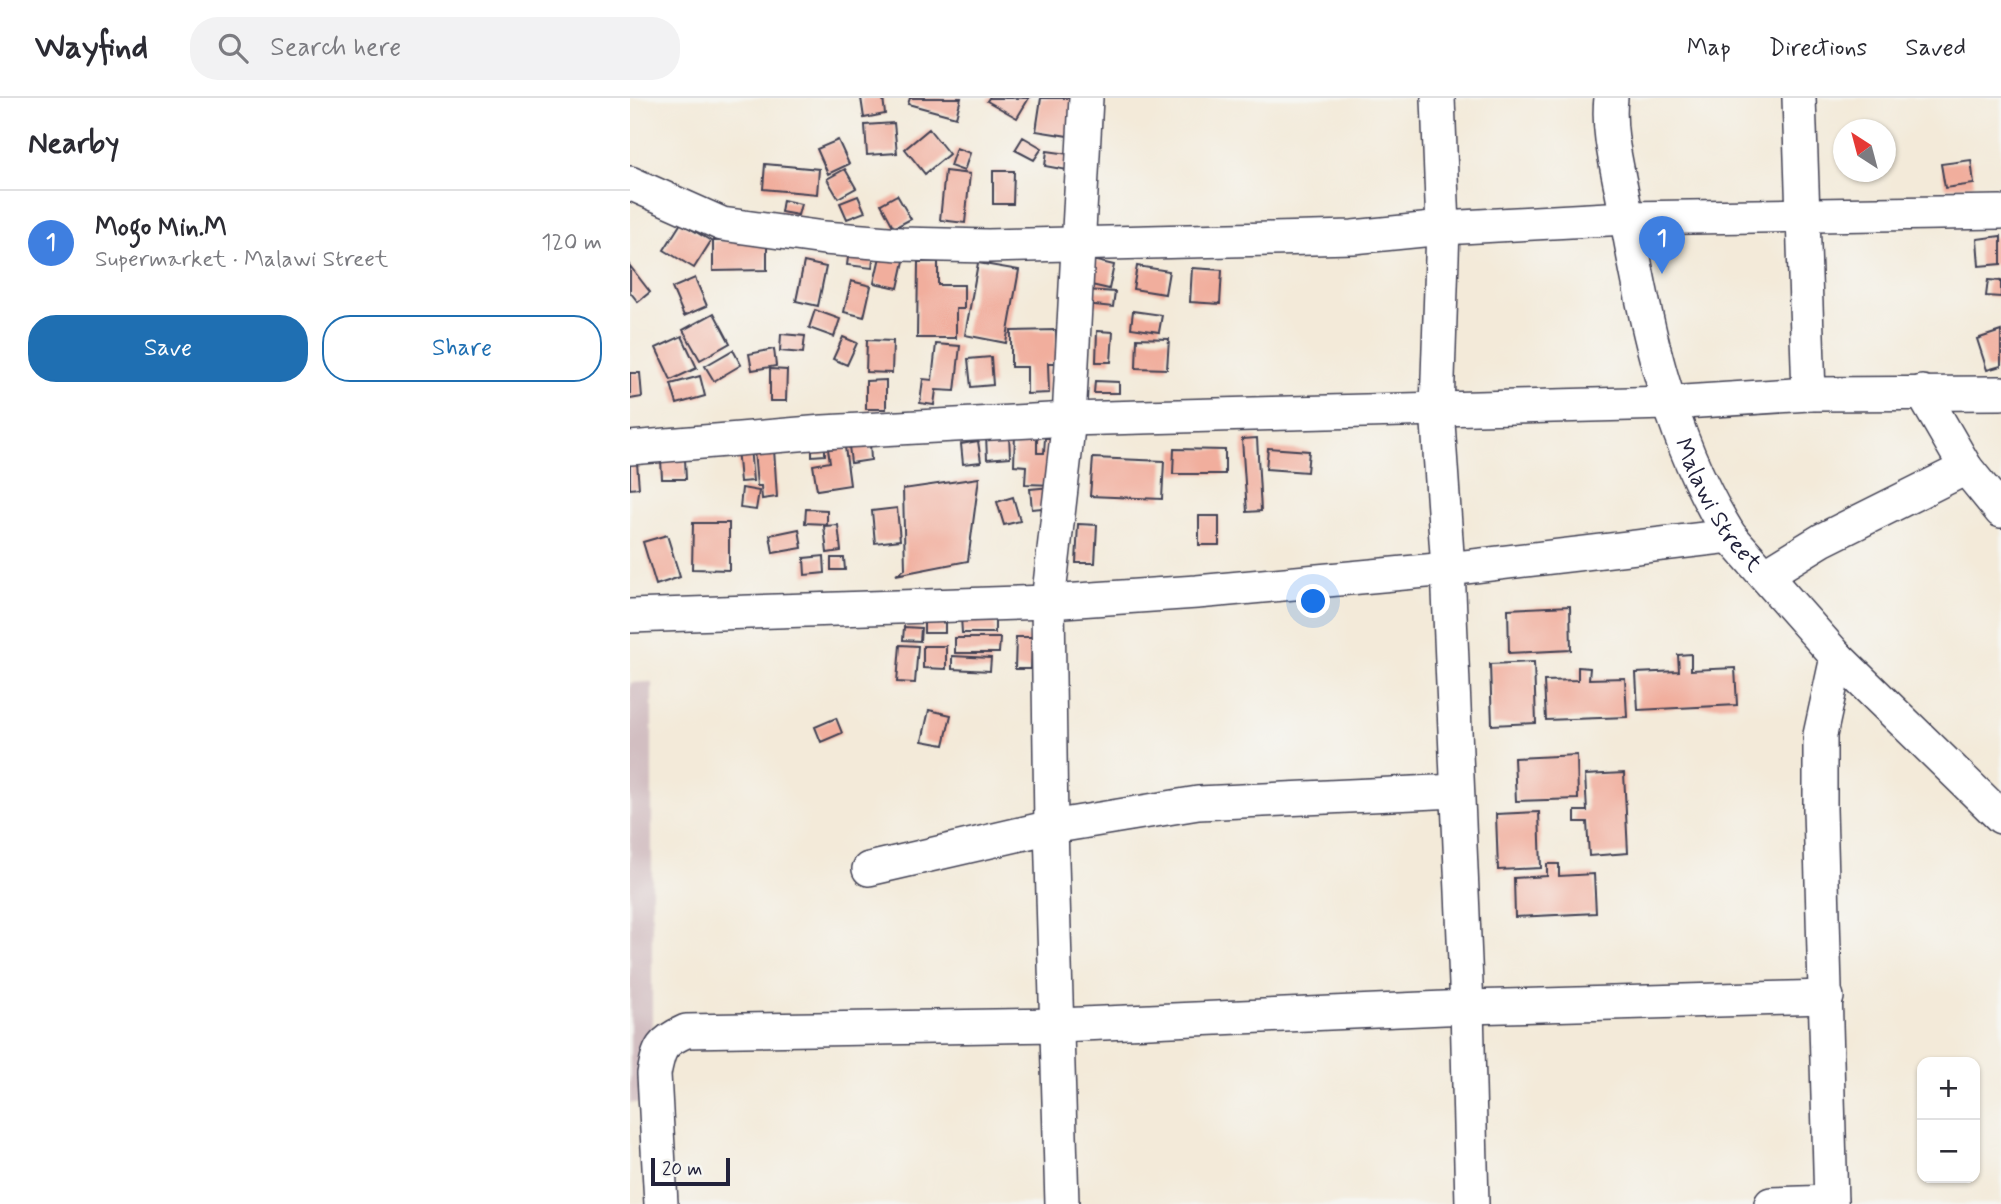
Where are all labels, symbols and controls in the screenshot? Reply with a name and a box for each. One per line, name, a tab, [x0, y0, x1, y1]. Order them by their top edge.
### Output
search box	[190, 17, 680, 80]
text: Wayfind	[35, 26, 148, 70]
icon: search	[214, 29, 252, 67]
text: Search here	[270, 31, 401, 65]
text: Map	[1687, 33, 1731, 64]
text: Directions	[1769, 33, 1867, 64]
text: Saved	[1905, 33, 1966, 64]
north arrow	[1833, 119, 1896, 182]
text: Nearby	[28, 124, 119, 163]
text: Mogo Min.M	[95, 211, 227, 245]
pin: 1	[1639, 216, 1685, 274]
text: 1	[46, 228, 56, 258]
text: 120 m	[541, 228, 602, 258]
text: Supermarket · Malawi Street	[95, 245, 388, 275]
button: Save	[28, 315, 308, 382]
button: Share	[322, 315, 602, 382]
street label: Malawi Street	[1666, 434, 1769, 579]
your location	[1296, 584, 1330, 618]
map controls	[1917, 1057, 1980, 1183]
button: +	[1917, 1057, 1980, 1120]
button: −	[1917, 1120, 1980, 1183]
scale bar	[651, 1155, 730, 1187]
text: 20 m	[662, 1157, 702, 1182]

